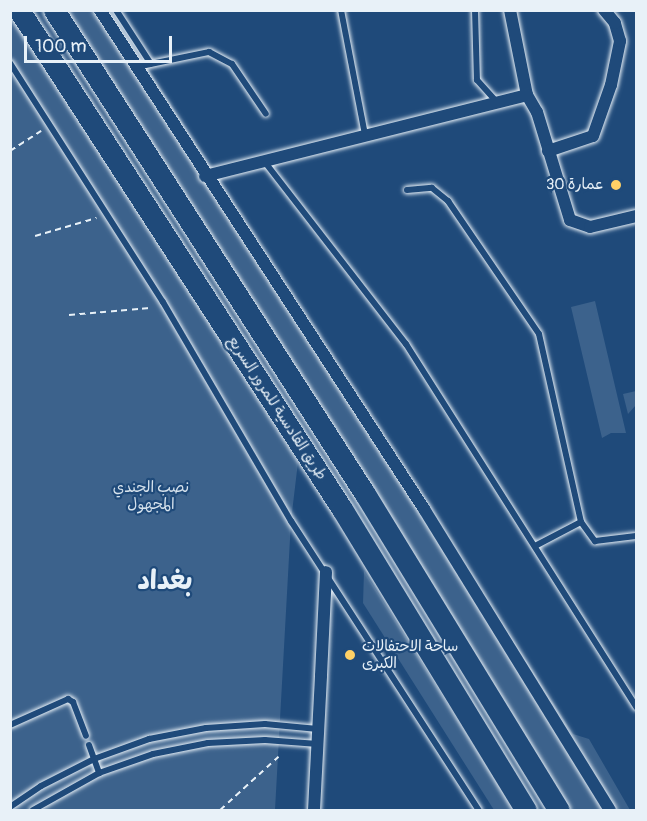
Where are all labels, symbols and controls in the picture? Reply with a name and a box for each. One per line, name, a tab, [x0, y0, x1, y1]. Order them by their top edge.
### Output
scale bar	[27, 24, 176, 62]
text: 100 m	[35, 35, 87, 58]
place label: عمارة 30	[546, 176, 604, 194]
marker: عمارة 30	[609, 178, 623, 192]
street label: طريق القادسية للمرور السريع	[224, 333, 330, 483]
park label: نصب الجندي المجهول	[113, 478, 189, 513]
district label: بغداد	[138, 565, 192, 597]
place label: ساحة الاحتفالات الكبرى	[362, 637, 458, 672]
marker: ساحة الاحتفالات الكبرى	[343, 648, 357, 662]

